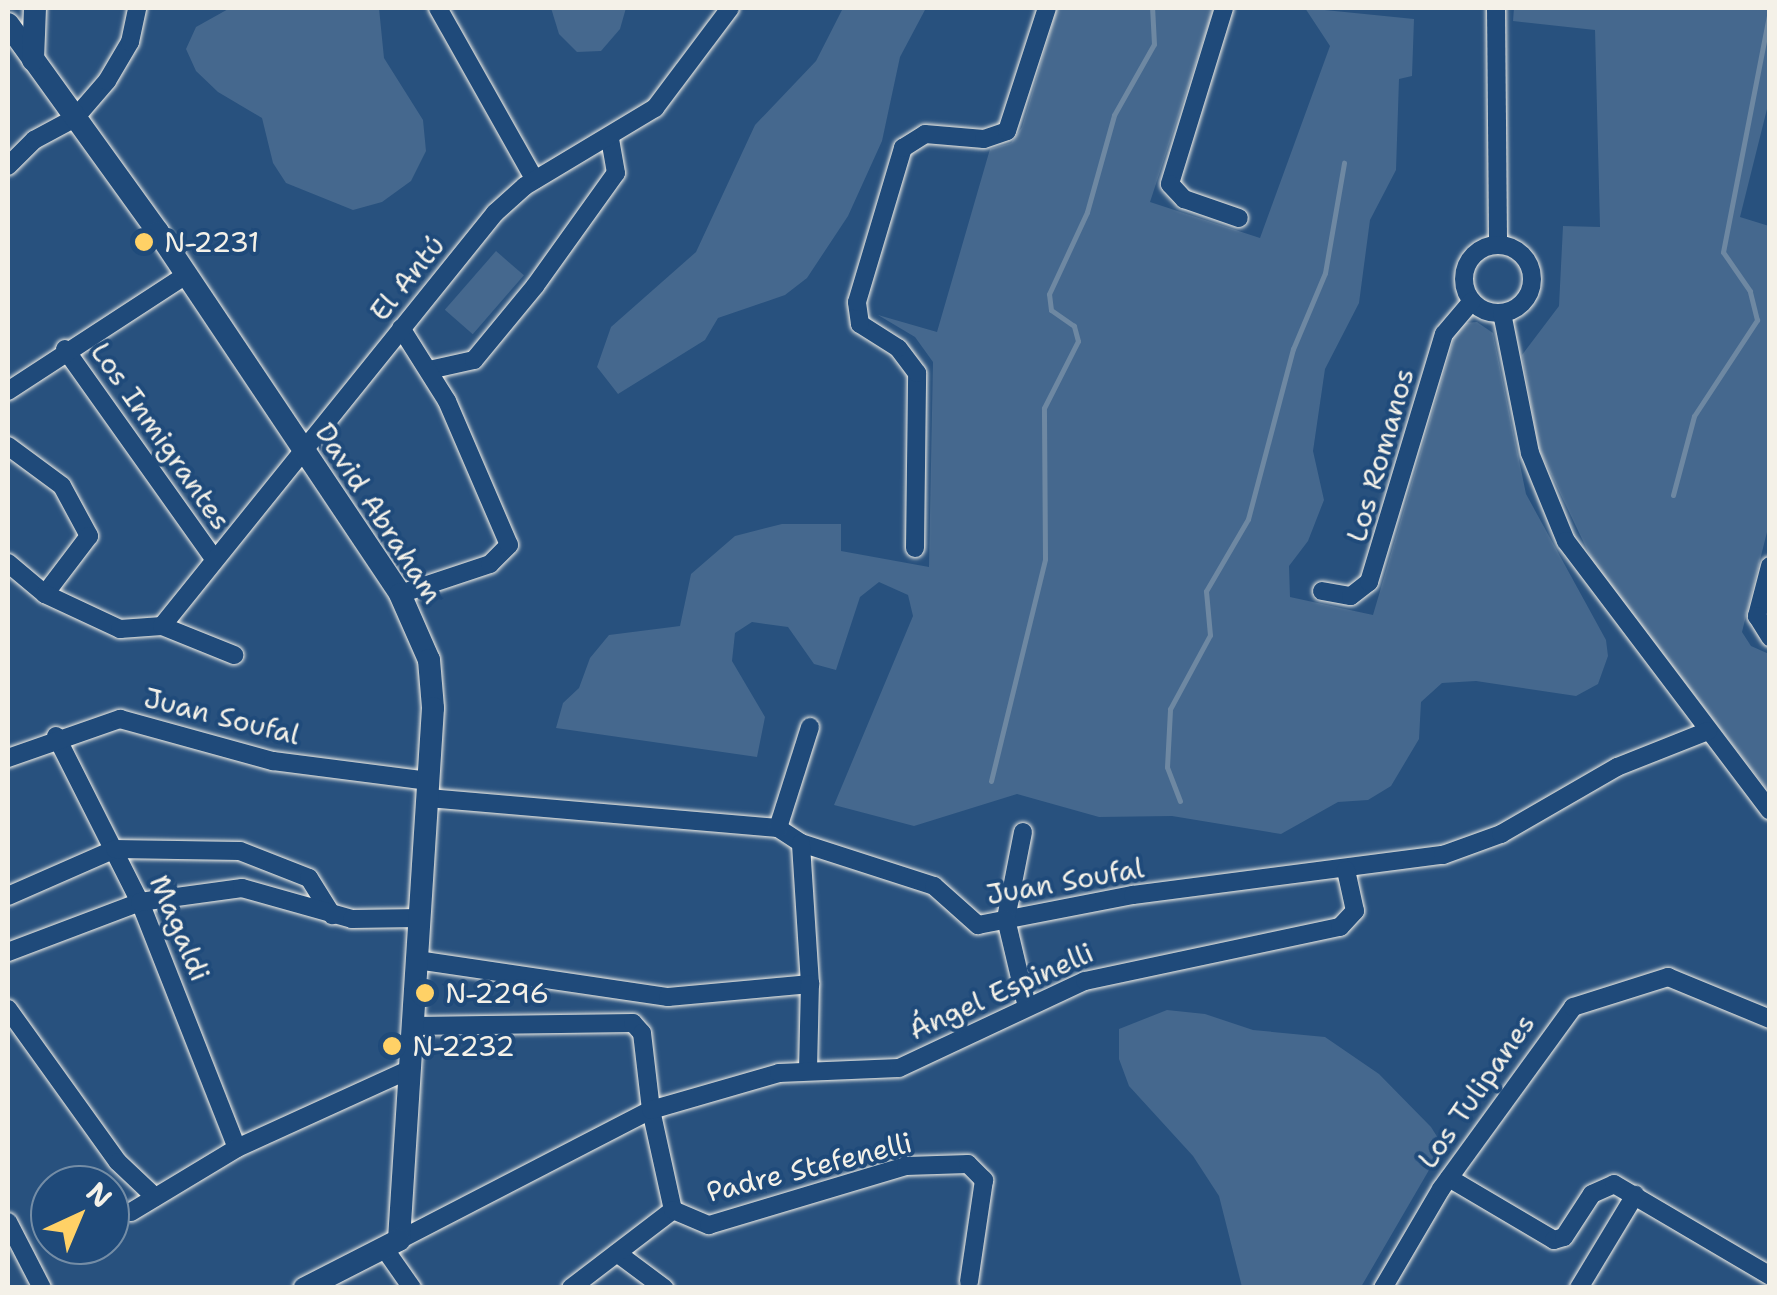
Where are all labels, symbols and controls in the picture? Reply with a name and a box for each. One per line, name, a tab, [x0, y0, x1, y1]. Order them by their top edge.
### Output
place label: N-2231	[164, 225, 259, 259]
street label: El Antú	[362, 229, 452, 327]
marker: N-2231	[133, 231, 155, 253]
street label: Los Inmigrantes	[84, 336, 238, 536]
street label: Los Romanos	[1339, 364, 1421, 546]
street label: David Abraham	[308, 417, 450, 609]
street label: Juan Soufal	[141, 680, 303, 752]
street label: Juan Soufal	[984, 851, 1146, 911]
street label: Magaldi	[143, 870, 217, 986]
street label: Ángel Espinelli	[904, 935, 1098, 1047]
place label: N-2296	[445, 976, 549, 1010]
marker: N-2296	[414, 982, 436, 1004]
street label: Los Tulipanes	[1410, 1007, 1542, 1175]
place label: N-2232	[412, 1029, 515, 1063]
marker: N-2232	[381, 1035, 403, 1057]
street label: Padre Stefenelli	[703, 1125, 915, 1209]
north arrow	[30, 1165, 130, 1265]
text: N	[78, 1173, 121, 1216]

